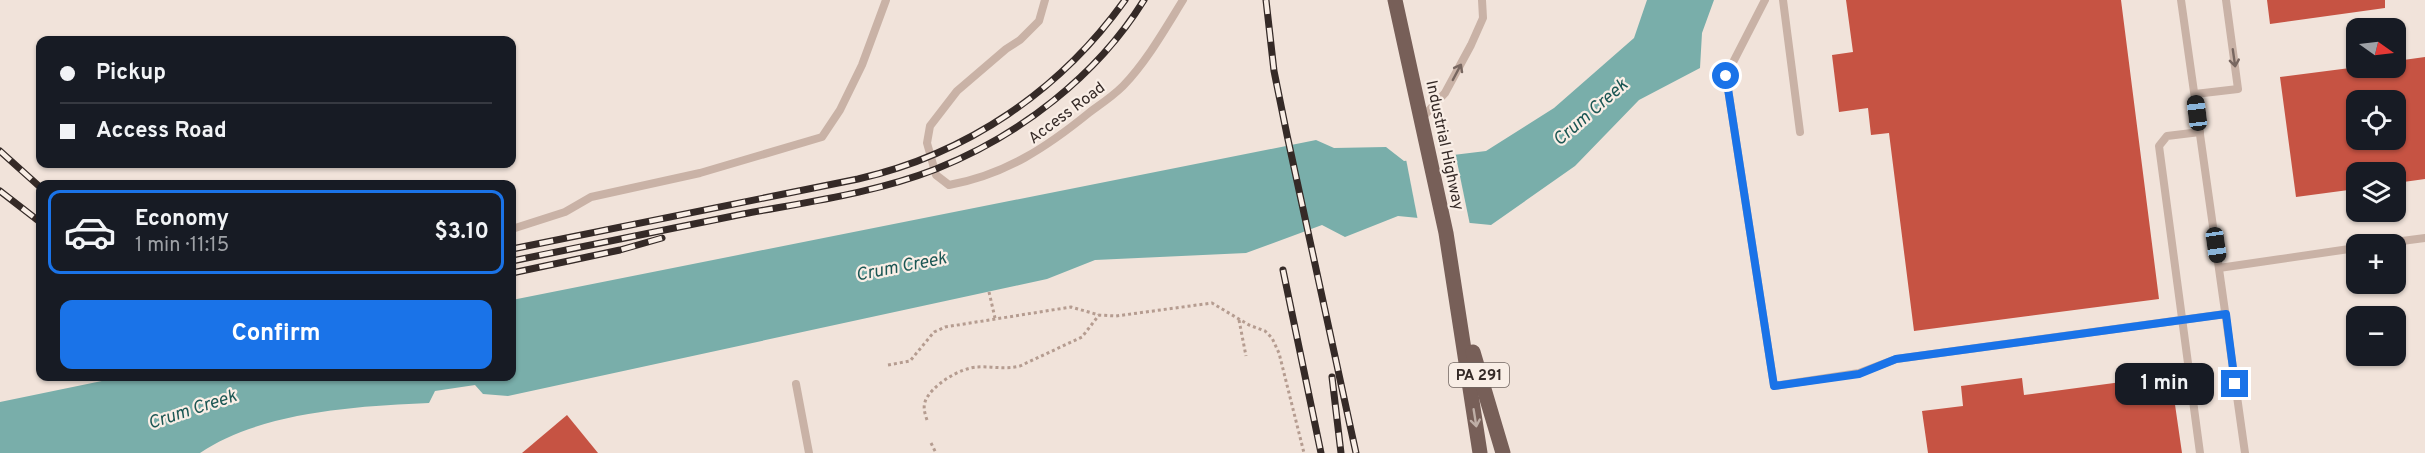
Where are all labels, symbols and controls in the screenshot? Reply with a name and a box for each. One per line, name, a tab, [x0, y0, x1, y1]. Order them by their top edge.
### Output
north arrow	[2346, 18, 2406, 78]
map controls	[2346, 18, 2406, 366]
one-way arrow	[2228, 48, 2239, 67]
text: Pickup	[96, 60, 166, 87]
route start	[1712, 62, 1739, 89]
one-way arrow	[1452, 63, 1463, 81]
water label: Crum Creek	[1549, 74, 1634, 152]
street label: Access Road	[1025, 78, 1110, 149]
street label: Industrial Highway	[1421, 79, 1468, 212]
button: locate	[2346, 90, 2406, 150]
car	[2186, 94, 2208, 132]
text: Access Road	[96, 118, 227, 145]
button: layers	[2346, 162, 2406, 222]
icon: car	[63, 205, 117, 259]
text: Economy	[135, 206, 229, 233]
text: $3.10	[434, 219, 489, 246]
car	[2205, 226, 2227, 264]
text: 1 min · 11:15	[135, 233, 229, 259]
button: +	[2346, 234, 2406, 294]
water label: Crum Creek	[854, 247, 949, 288]
button: Confirm	[60, 300, 492, 369]
button: −	[2346, 306, 2406, 366]
road number: PA 291	[1449, 363, 1509, 387]
callout: 1 min	[2115, 363, 2214, 405]
route end	[2221, 370, 2248, 397]
text: 1 min	[2140, 371, 2189, 397]
water label: Crum Creek	[145, 385, 241, 436]
one-way arrow	[1470, 408, 1481, 427]

